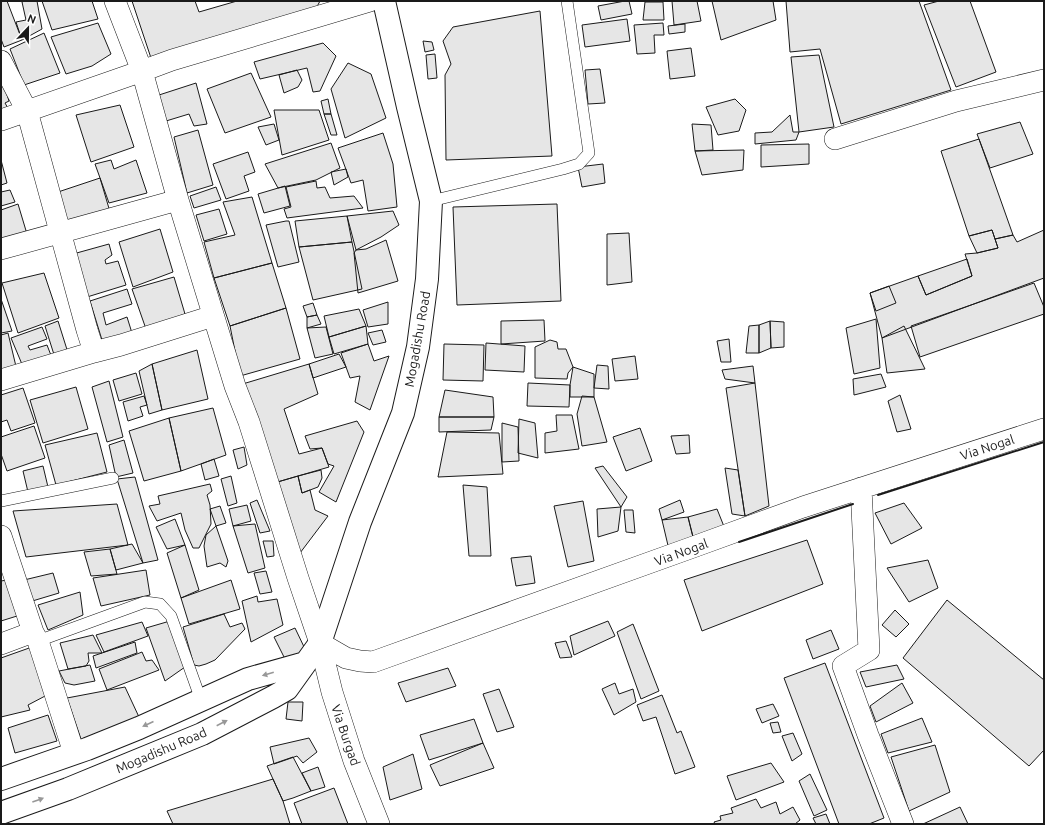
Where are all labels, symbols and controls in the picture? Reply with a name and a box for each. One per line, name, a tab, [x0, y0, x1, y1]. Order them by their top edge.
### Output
north arrow	[8, 8, 48, 48]
text: N	[26, 12, 38, 26]
street label: Mogadishu Road	[402, 290, 432, 388]
street label: Via Nogal	[958, 432, 1016, 462]
street label: Via Nogal	[652, 536, 710, 568]
one-way arrow	[261, 671, 273, 677]
street label: Via Burgad	[329, 703, 363, 767]
one-way arrow	[216, 720, 228, 726]
one-way arrow	[142, 721, 154, 727]
street label: Mogadishu Road	[113, 725, 209, 775]
one-way arrow	[32, 796, 44, 802]

